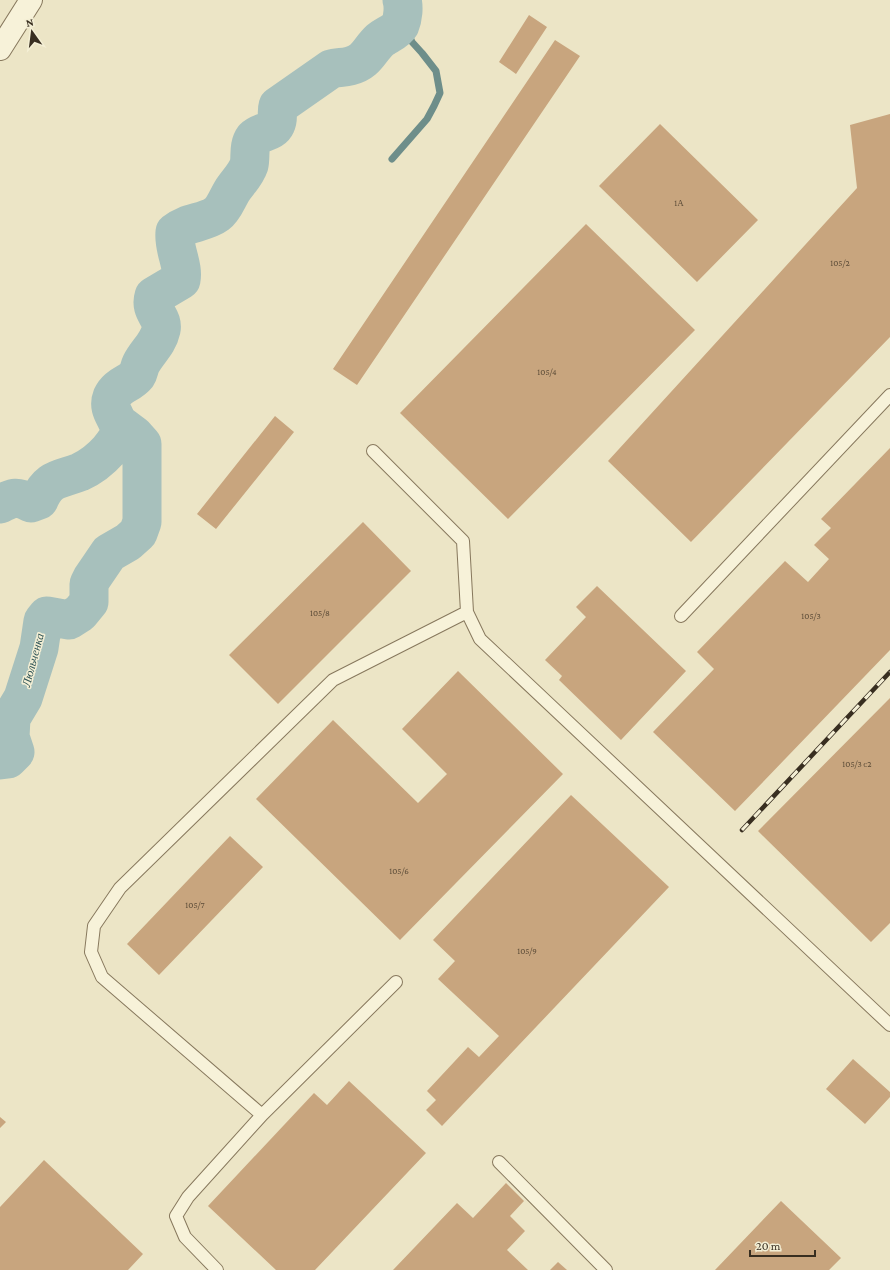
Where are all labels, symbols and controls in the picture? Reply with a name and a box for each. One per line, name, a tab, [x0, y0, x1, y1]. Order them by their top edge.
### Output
north arrow	[12, 12, 52, 52]
text: N	[24, 15, 35, 29]
house number: 1А	[674, 198, 684, 208]
house number: 105/2	[830, 258, 850, 268]
house number: 105/4	[537, 367, 557, 377]
house number: 105/8	[310, 608, 330, 618]
house number: 105/3	[801, 611, 821, 621]
water label: Люльченка	[19, 632, 47, 689]
house number: 105/3 с2	[842, 759, 872, 769]
house number: 105/6	[389, 866, 409, 876]
house number: 105/7	[185, 900, 205, 910]
house number: 105/9	[517, 946, 537, 956]
scale bar	[750, 1232, 815, 1258]
text: 20 m	[756, 1239, 781, 1253]

